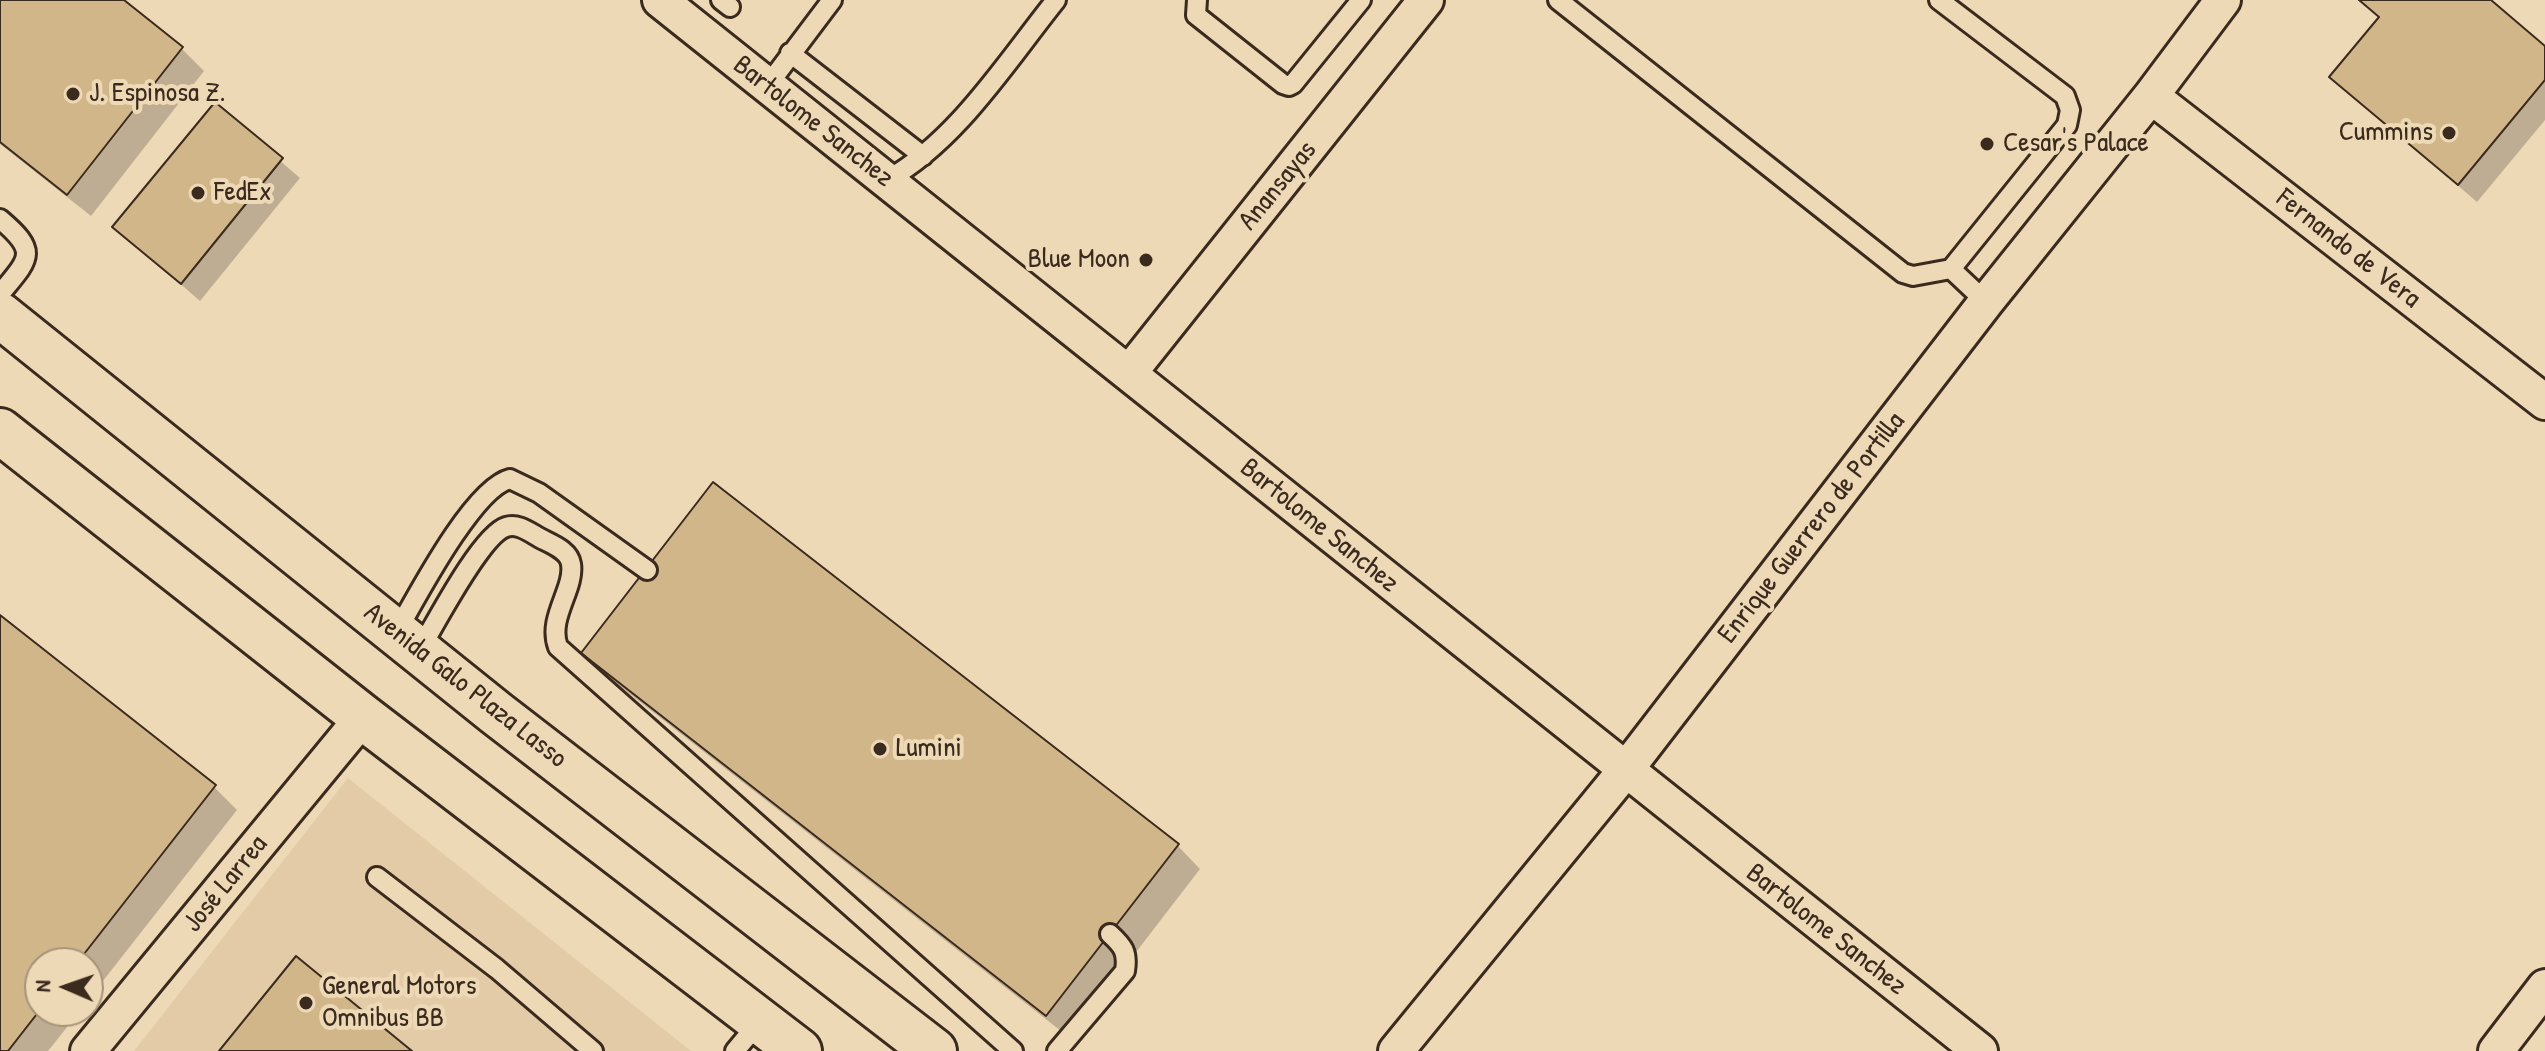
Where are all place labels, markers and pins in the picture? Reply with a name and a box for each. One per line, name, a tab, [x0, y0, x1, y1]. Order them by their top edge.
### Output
place label: J. Espinosa Z.	[89, 77, 226, 111]
marker: J. Espinosa Z.	[64, 85, 82, 103]
place label: Cummins	[2339, 116, 2433, 150]
marker: Cummins	[2440, 124, 2458, 142]
place label: Cesar's Palace	[2003, 127, 2149, 161]
marker: Cesar's Palace	[1978, 135, 1996, 153]
place label: FedEx	[214, 176, 271, 210]
marker: FedEx	[189, 184, 207, 202]
place label: Blue Moon	[1028, 243, 1130, 277]
marker: Blue Moon	[1137, 251, 1155, 269]
place label: Lumini	[896, 732, 962, 766]
marker: Lumini	[871, 740, 889, 758]
place label: General Motors Omnibus BB	[322, 970, 476, 1036]
marker: General Motors Omnibus BB	[297, 994, 315, 1012]

